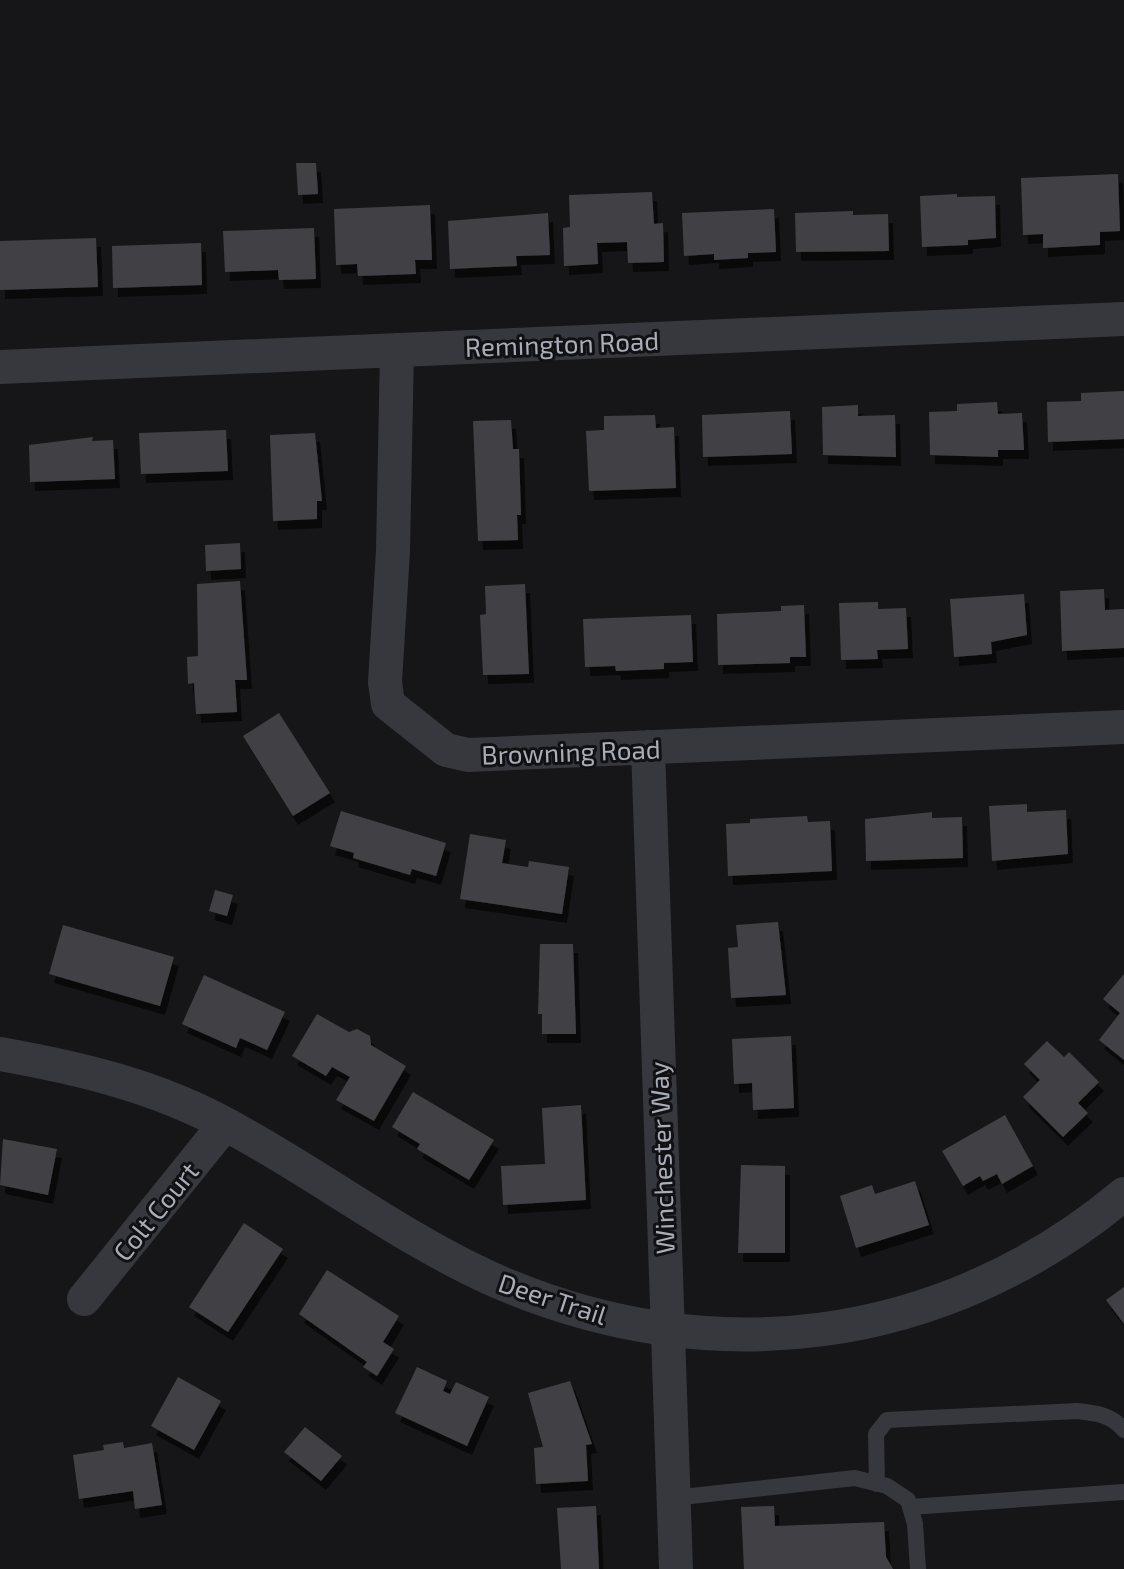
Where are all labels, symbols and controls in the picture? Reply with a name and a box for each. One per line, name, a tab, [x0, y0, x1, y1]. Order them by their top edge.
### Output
street label: Remington Road	[464, 324, 660, 362]
street label: Browning Road	[481, 732, 661, 770]
street label: Winchester Way	[642, 1061, 680, 1255]
street label: Colt Court	[106, 1155, 204, 1266]
street label: Deer Trail	[495, 1266, 611, 1330]

